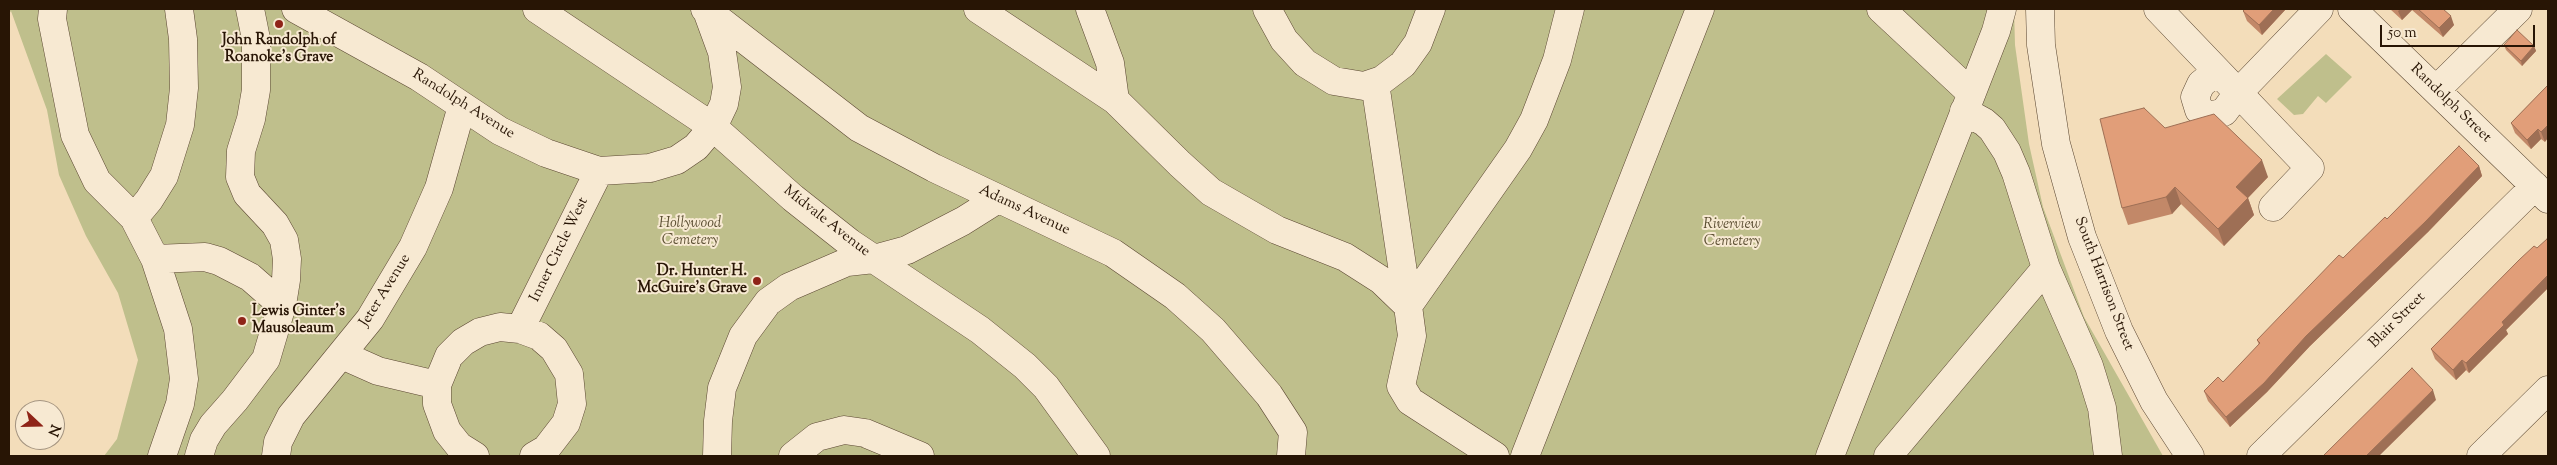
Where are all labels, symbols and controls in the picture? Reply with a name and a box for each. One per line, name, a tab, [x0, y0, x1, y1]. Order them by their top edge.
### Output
scale bar	[2382, 15, 2537, 47]
marker: John Randolph of Roanoke's Grave	[273, 18, 285, 30]
text: 50 m	[2388, 23, 2417, 44]
place label: John Randolph of Roanoke's Grave	[222, 32, 336, 67]
street label: Randolph Street	[2406, 61, 2494, 147]
street label: Randolph Avenue	[409, 66, 517, 144]
street label: Midvale Avenue	[779, 182, 873, 262]
street label: Adams Avenue	[976, 182, 1072, 240]
street label: Inner Circle West	[527, 195, 593, 305]
park label: Hollywood Cemetery	[659, 215, 721, 250]
street label: South Harrison Street	[2069, 215, 2137, 353]
park label: Riverview Cemetery	[1703, 216, 1761, 251]
street label: Jeter Avenue	[357, 251, 415, 331]
place label: Dr. Hunter H. McGuire's Grave	[638, 263, 747, 298]
marker: Dr. Hunter H. McGuire's Grave	[751, 275, 763, 287]
street label: Blair Street	[2366, 289, 2430, 353]
place label: Lewis Ginter's Mausoleaum	[252, 303, 345, 338]
marker: Lewis Ginter's Mausoleaum	[236, 315, 248, 327]
north arrow	[15, 400, 65, 450]
text: N	[42, 421, 64, 439]

